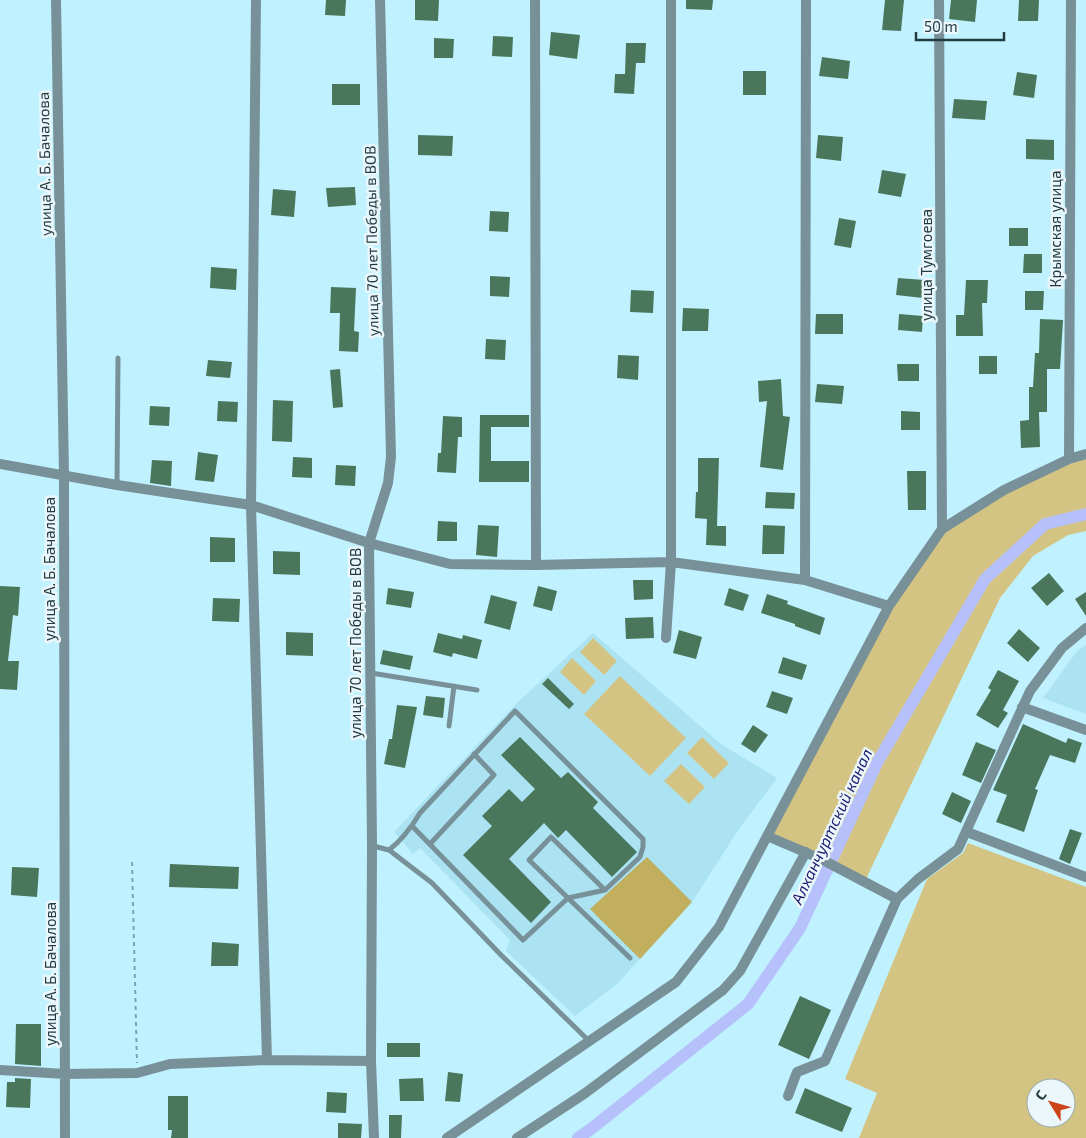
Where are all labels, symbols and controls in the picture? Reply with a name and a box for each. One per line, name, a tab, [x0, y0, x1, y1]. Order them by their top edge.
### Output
scale bar	[916, 10, 1004, 42]
text: 50 m	[924, 17, 958, 35]
street label: улица А. Б. Бачалова	[34, 92, 55, 236]
street label: улица 70 лет Победы в ВОВ	[360, 146, 383, 336]
street label: Крымская улица	[1046, 171, 1065, 287]
street label: улица Тумгоева	[917, 209, 936, 321]
street label: улица А. Б. Бачалова	[40, 497, 59, 641]
street label: улица 70 лет Победы в ВОВ	[346, 548, 365, 738]
water label: Алханчуртский канал	[786, 745, 875, 908]
street label: улица А. Б. Бачалова	[41, 902, 60, 1046]
north arrow	[1026, 1078, 1076, 1128]
text: С	[1031, 1086, 1049, 1103]

